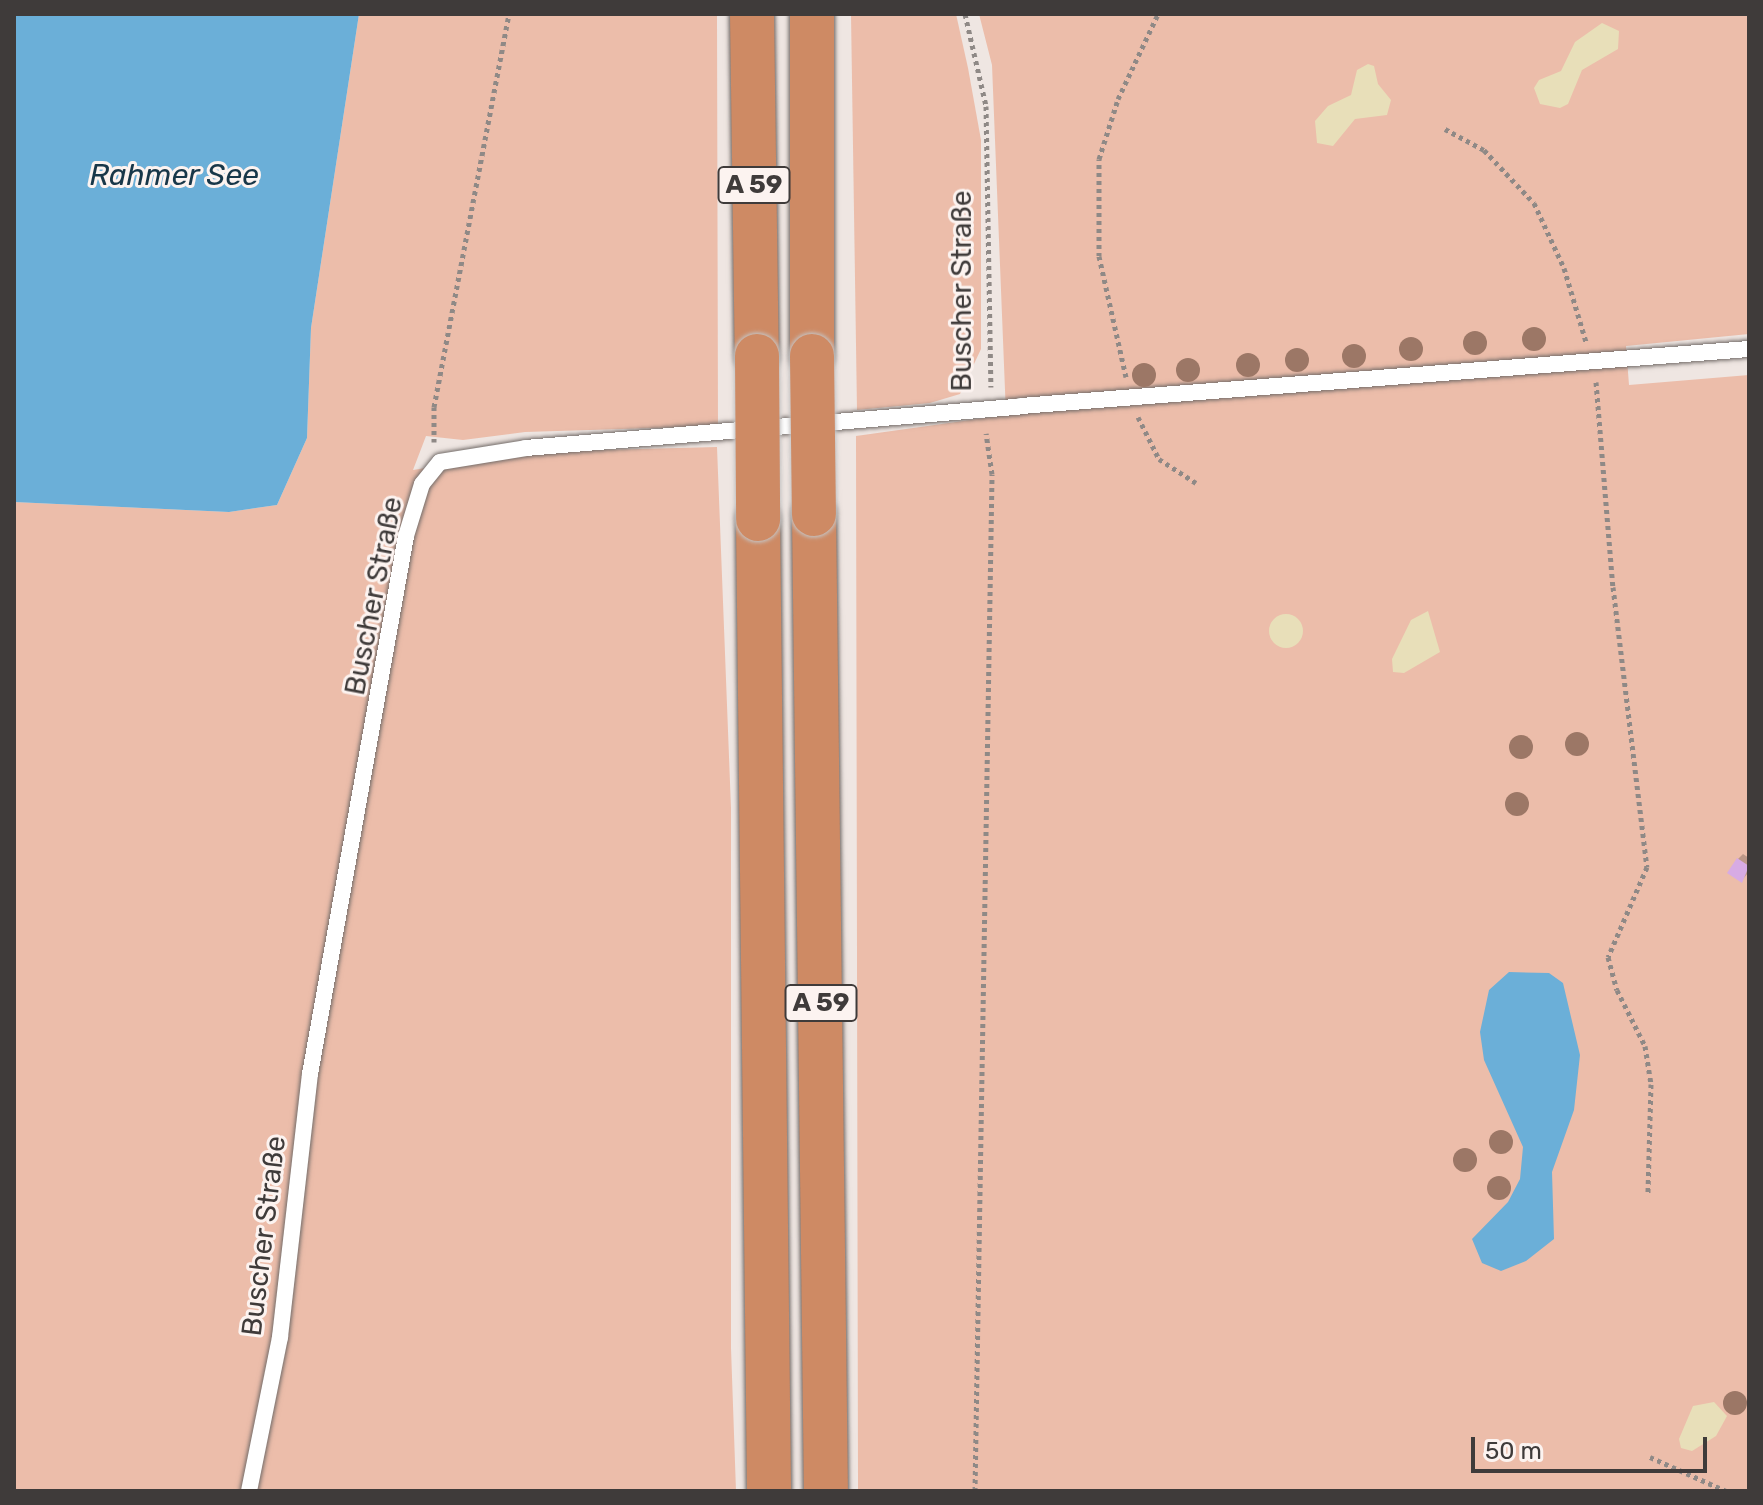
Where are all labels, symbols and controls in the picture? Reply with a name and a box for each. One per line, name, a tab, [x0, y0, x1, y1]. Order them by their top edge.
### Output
water label: Rahmer See	[89, 157, 259, 193]
road number: A 59	[716, 163, 792, 207]
street label: Buscher Straße	[945, 190, 979, 392]
street label: Buscher Straße	[338, 494, 410, 698]
road number: A 59	[783, 981, 859, 1025]
street label: Buscher Straße	[235, 1134, 293, 1338]
scale bar	[1475, 1421, 1711, 1471]
text: 50 m	[1485, 1437, 1542, 1465]

